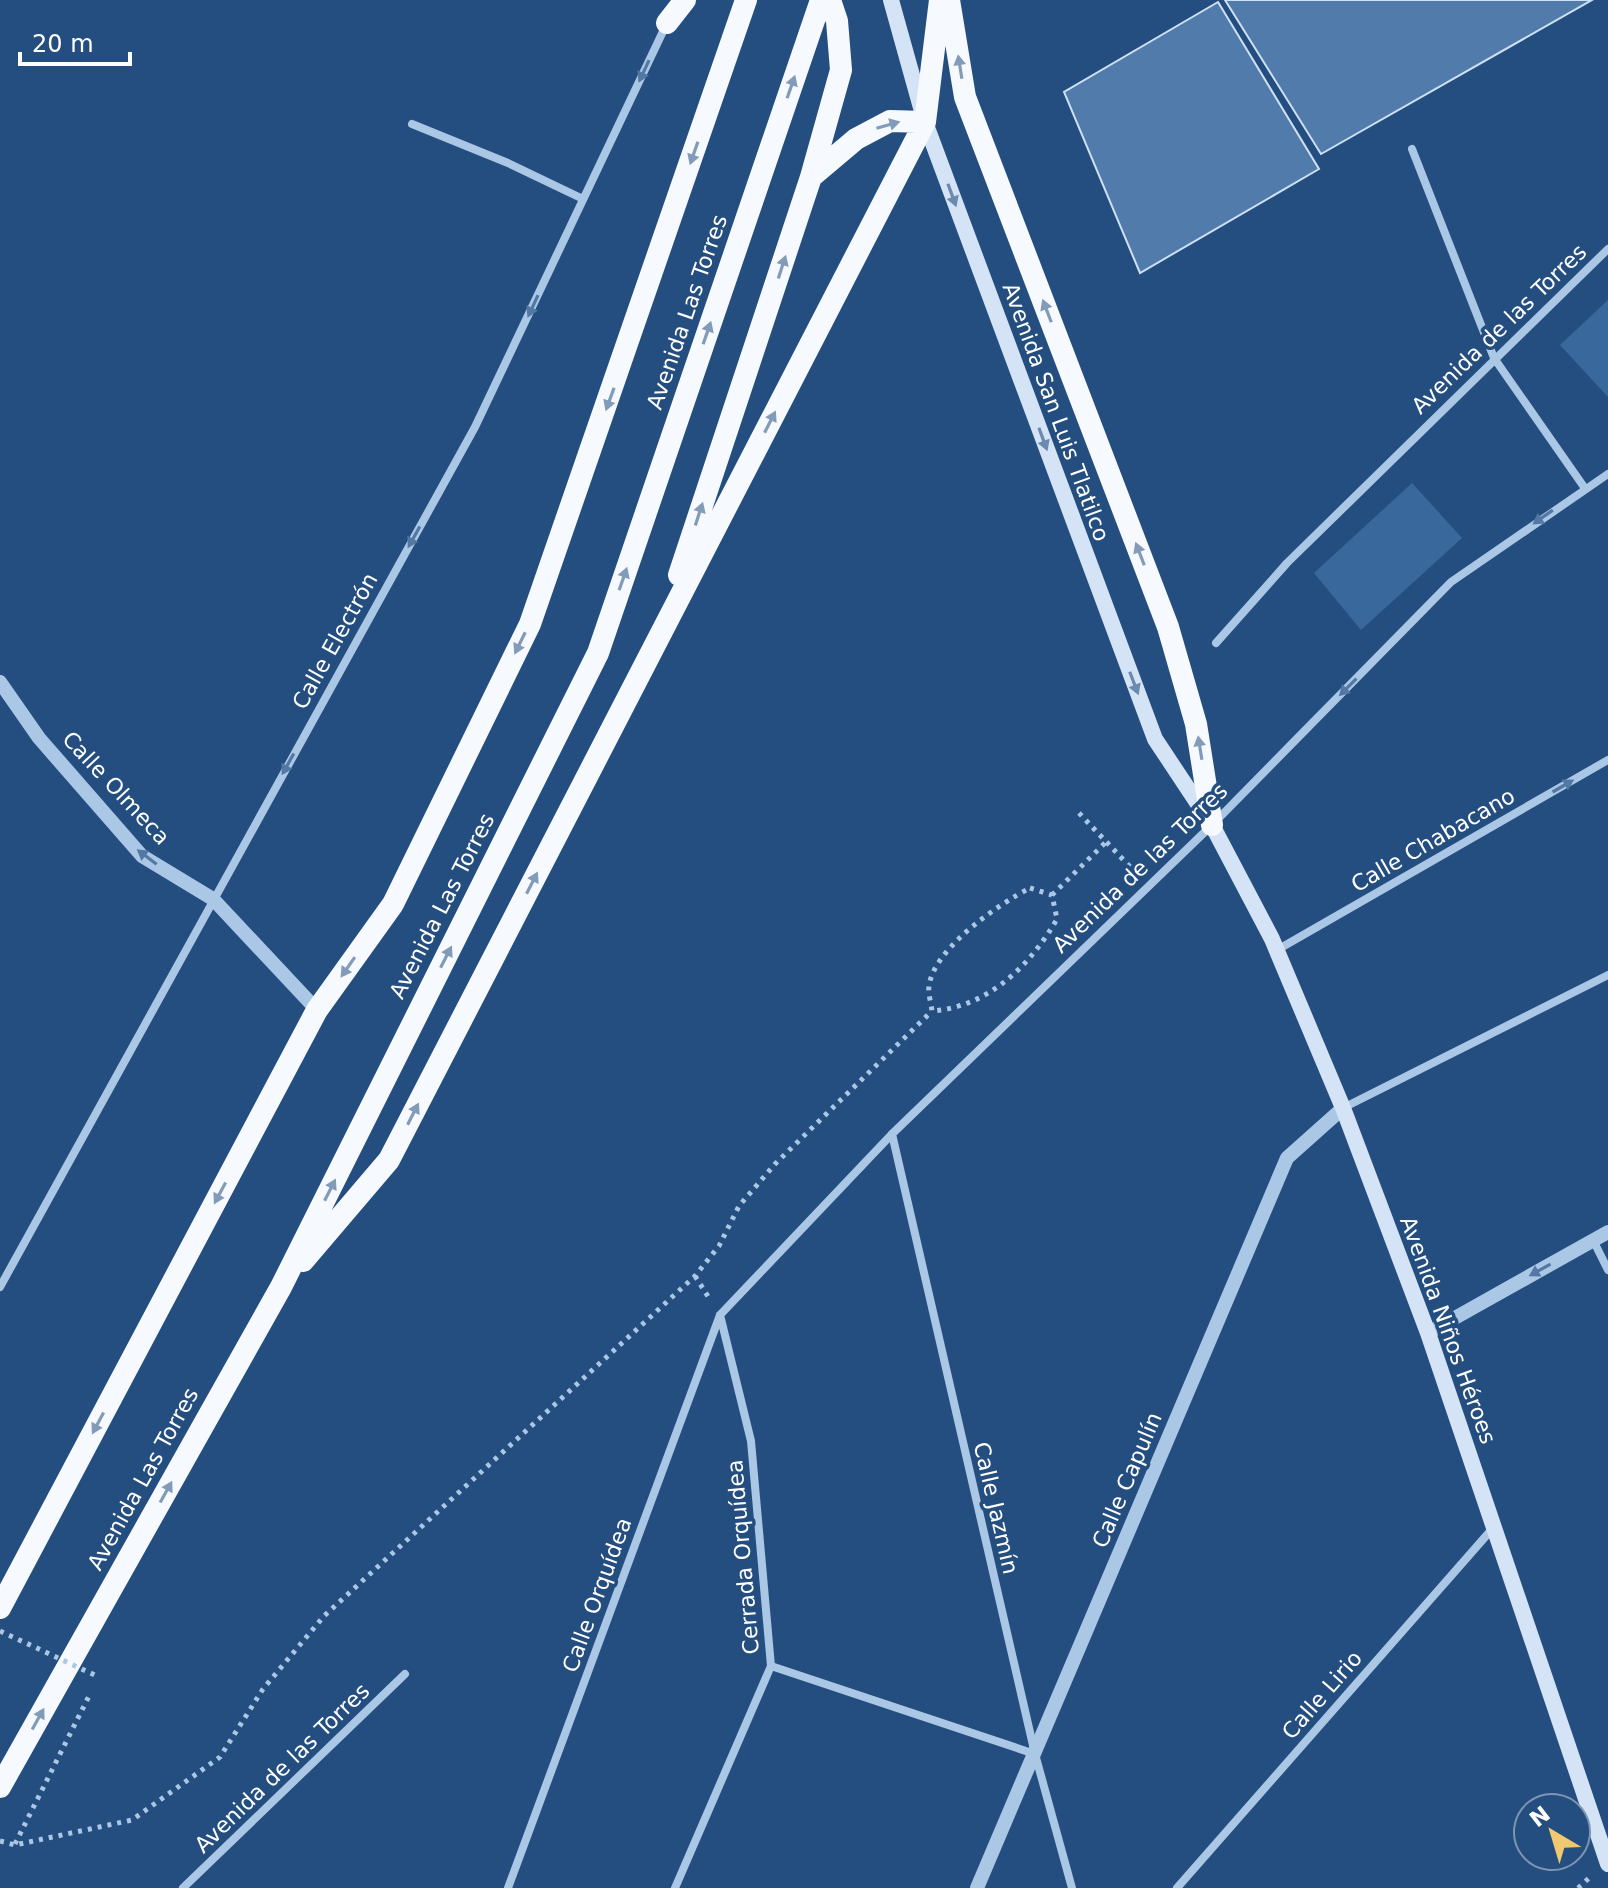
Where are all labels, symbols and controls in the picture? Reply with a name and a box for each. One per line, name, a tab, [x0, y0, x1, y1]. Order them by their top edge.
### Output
scale bar	[20, 16, 130, 66]
text: 20 m	[32, 30, 94, 58]
one-way arrow	[954, 54, 966, 79]
one-way arrow	[637, 60, 651, 83]
one-way arrow	[786, 74, 798, 98]
one-way arrow	[876, 118, 900, 131]
one-way arrow	[688, 142, 700, 166]
one-way arrow	[946, 184, 959, 208]
street label: Avenida Las Torres	[642, 211, 732, 413]
street label: Avenida de las Torres	[1407, 239, 1591, 419]
one-way arrow	[776, 255, 788, 279]
street label: Avenida San Luis Tlatilco	[998, 279, 1114, 545]
one-way arrow	[526, 294, 540, 318]
one-way arrow	[1040, 299, 1053, 323]
one-way arrow	[702, 321, 714, 345]
one-way arrow	[603, 387, 615, 411]
one-way arrow	[764, 411, 777, 434]
one-way arrow	[1037, 427, 1050, 451]
one-way arrow	[694, 501, 706, 525]
one-way arrow	[1532, 508, 1553, 524]
one-way arrow	[407, 526, 421, 548]
one-way arrow	[1133, 542, 1146, 566]
one-way arrow	[618, 567, 630, 591]
street label: Calle Electrón	[287, 569, 383, 713]
one-way arrow	[513, 632, 527, 655]
one-way arrow	[1128, 671, 1141, 695]
one-way arrow	[1339, 677, 1358, 696]
street label: Calle Olmeca	[57, 726, 175, 850]
one-way arrow	[1193, 735, 1206, 760]
one-way arrow	[281, 753, 294, 776]
street label: Avenida de las Torres	[1048, 778, 1232, 958]
one-way arrow	[1552, 779, 1574, 793]
street label: Calle Chabacano	[1347, 783, 1519, 897]
street label: Avenida Las Torres	[384, 809, 500, 1003]
one-way arrow	[137, 850, 157, 866]
one-way arrow	[525, 871, 538, 894]
one-way arrow	[439, 946, 453, 969]
one-way arrow	[341, 957, 356, 978]
one-way arrow	[406, 1103, 420, 1126]
one-way arrow	[323, 1178, 336, 1201]
one-way arrow	[213, 1182, 227, 1204]
street label: Avenida Niños Héroes	[1395, 1213, 1501, 1447]
one-way arrow	[1529, 1263, 1551, 1277]
street label: Avenida Las Torres	[83, 1384, 203, 1574]
street label: Calle Capulín	[1087, 1409, 1167, 1551]
one-way arrow	[91, 1411, 104, 1434]
street label: Calle Jazmín	[969, 1440, 1023, 1576]
street label: Cerrada Orquídea	[722, 1459, 764, 1655]
one-way arrow	[158, 1481, 172, 1503]
street label: Calle Orquídea	[557, 1514, 637, 1676]
street label: Calle Lirio	[1277, 1646, 1367, 1744]
street label: Avenida de las Torres	[190, 1678, 374, 1858]
one-way arrow	[31, 1708, 45, 1730]
north arrow	[1512, 1792, 1592, 1872]
text: N	[1525, 1801, 1555, 1832]

